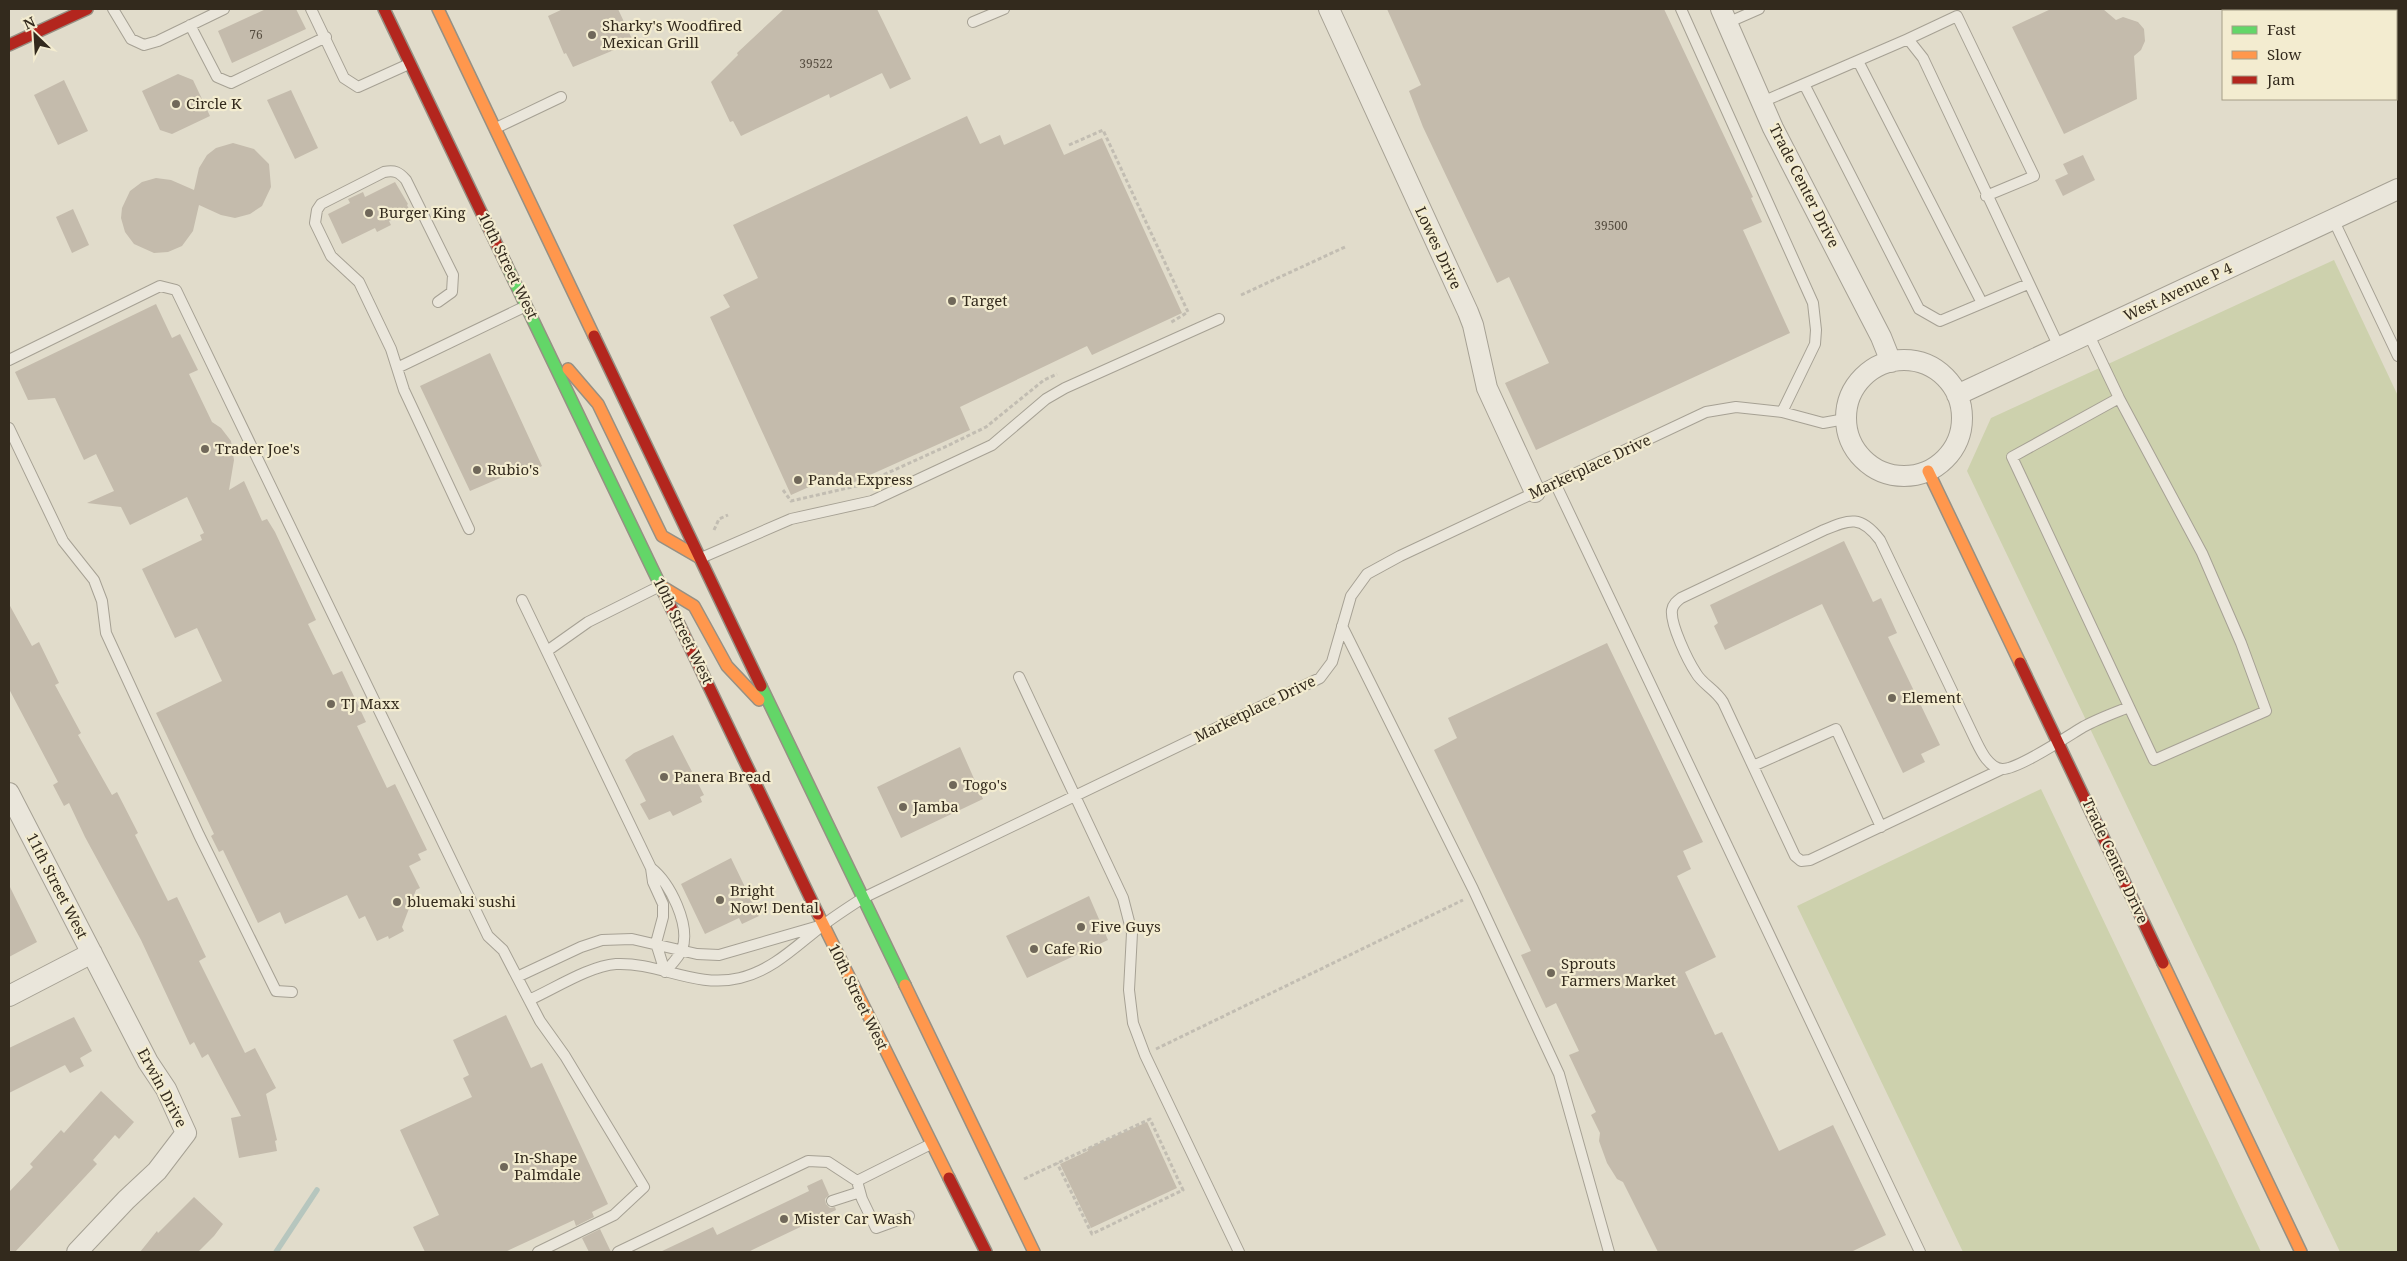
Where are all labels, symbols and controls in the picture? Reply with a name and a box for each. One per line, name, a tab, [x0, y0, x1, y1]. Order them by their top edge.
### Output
north arrow	[10, 10, 60, 60]
legend	[2222, 10, 2397, 100]
text: N	[20, 12, 38, 34]
place label: Sharky's Woodfired Mexican Grill	[602, 15, 742, 52]
text: Fast	[2267, 19, 2296, 39]
house number: 76	[249, 26, 263, 43]
marker: Sharky's Woodfired Mexican Grill	[586, 29, 598, 41]
text: Slow	[2267, 44, 2301, 64]
house number: 39522	[799, 55, 833, 72]
text: Jam	[2266, 69, 2295, 89]
place label: Circle K	[186, 93, 242, 113]
marker: Circle K	[170, 98, 182, 110]
street label: Trade Center Drive	[1765, 120, 1845, 251]
place label: Burger King	[379, 202, 466, 222]
street label: Lowes Drive	[1411, 203, 1467, 292]
marker: Burger King	[363, 207, 375, 219]
street label: 10th Street West	[474, 209, 543, 322]
house number: 39500	[1594, 217, 1628, 234]
street label: West Avenue P 4	[2120, 257, 2236, 325]
place label: Target	[962, 290, 1008, 310]
marker: Target	[946, 295, 958, 307]
street label: Marketplace Drive	[1525, 429, 1654, 503]
place label: Trader Joe's	[215, 438, 300, 458]
marker: Trader Joe's	[199, 443, 211, 455]
place label: Rubio's	[487, 459, 539, 479]
marker: Rubio's	[471, 464, 483, 476]
place label: Panda Express	[808, 469, 913, 489]
marker: Panda Express	[792, 474, 804, 486]
street label: 10th Street West	[649, 574, 718, 687]
street label: Marketplace Drive	[1191, 670, 1318, 746]
place label: Element	[1902, 687, 1961, 707]
marker: Element	[1886, 692, 1898, 704]
place label: TJ Maxx	[341, 693, 400, 713]
marker: TJ Maxx	[325, 698, 337, 710]
place label: Panera Bread	[674, 766, 771, 786]
marker: Panera Bread	[658, 771, 670, 783]
place label: Togo's	[963, 774, 1007, 794]
marker: Togo's	[947, 779, 959, 791]
street label: Trade Center Drive	[2078, 795, 2154, 927]
place label: Jamba	[912, 796, 959, 816]
marker: Jamba	[897, 801, 909, 813]
street label: 11th Street West	[23, 829, 93, 942]
place label: Bright Now! Dental	[730, 880, 819, 917]
place label: bluemaki sushi	[407, 891, 516, 911]
marker: Bright Now! Dental	[714, 894, 726, 906]
marker: bluemaki sushi	[391, 896, 403, 908]
place label: Five Guys	[1091, 916, 1161, 936]
marker: Five Guys	[1075, 921, 1087, 933]
place label: Cafe Rio	[1044, 938, 1102, 958]
street label: 10th Street West	[824, 940, 893, 1053]
marker: Cafe Rio	[1028, 943, 1040, 955]
place label: Sprouts Farmers Market	[1561, 953, 1676, 990]
marker: Sprouts Farmers Market	[1545, 967, 1557, 979]
street label: Erwin Drive	[134, 1044, 192, 1131]
place label: In-Shape Palmdale	[514, 1147, 581, 1184]
marker: In-Shape Palmdale	[498, 1161, 510, 1173]
place label: Mister Car Wash	[794, 1208, 912, 1228]
marker: Mister Car Wash	[778, 1213, 790, 1225]

